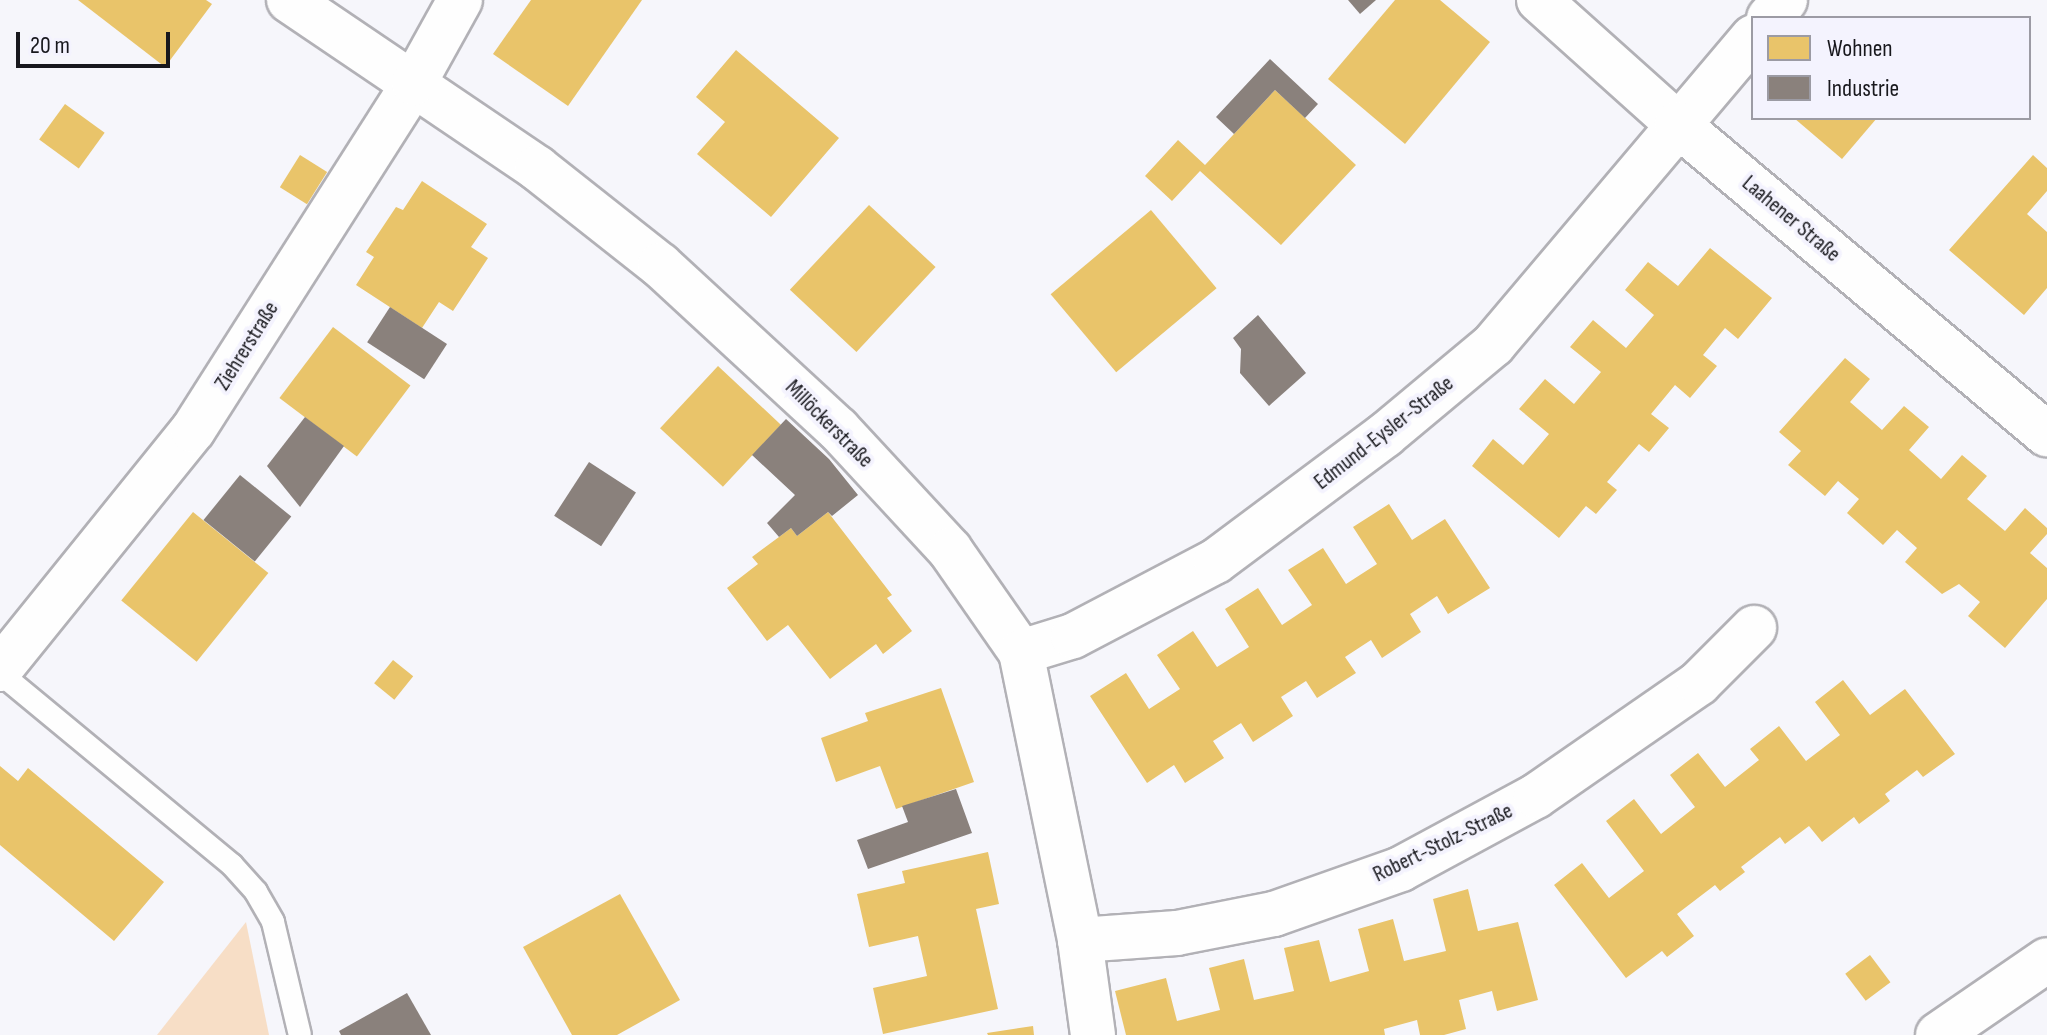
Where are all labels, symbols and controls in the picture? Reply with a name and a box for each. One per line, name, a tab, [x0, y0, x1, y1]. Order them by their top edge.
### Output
scale bar	[20, 16, 174, 66]
legend	[1751, 16, 2031, 120]
text: 20 m	[30, 31, 70, 60]
text: Wohnen	[1827, 34, 1893, 63]
text: Industrie	[1827, 74, 1899, 103]
street label: Laahener Straße	[1737, 170, 1845, 268]
street label: Ziehrerstraße	[209, 297, 285, 395]
street label: Edmund-Eysler-Straße	[1309, 370, 1459, 496]
street label: Millöckerstraße	[780, 375, 878, 473]
street label: Robert-Stolz-Straße	[1369, 798, 1517, 888]

